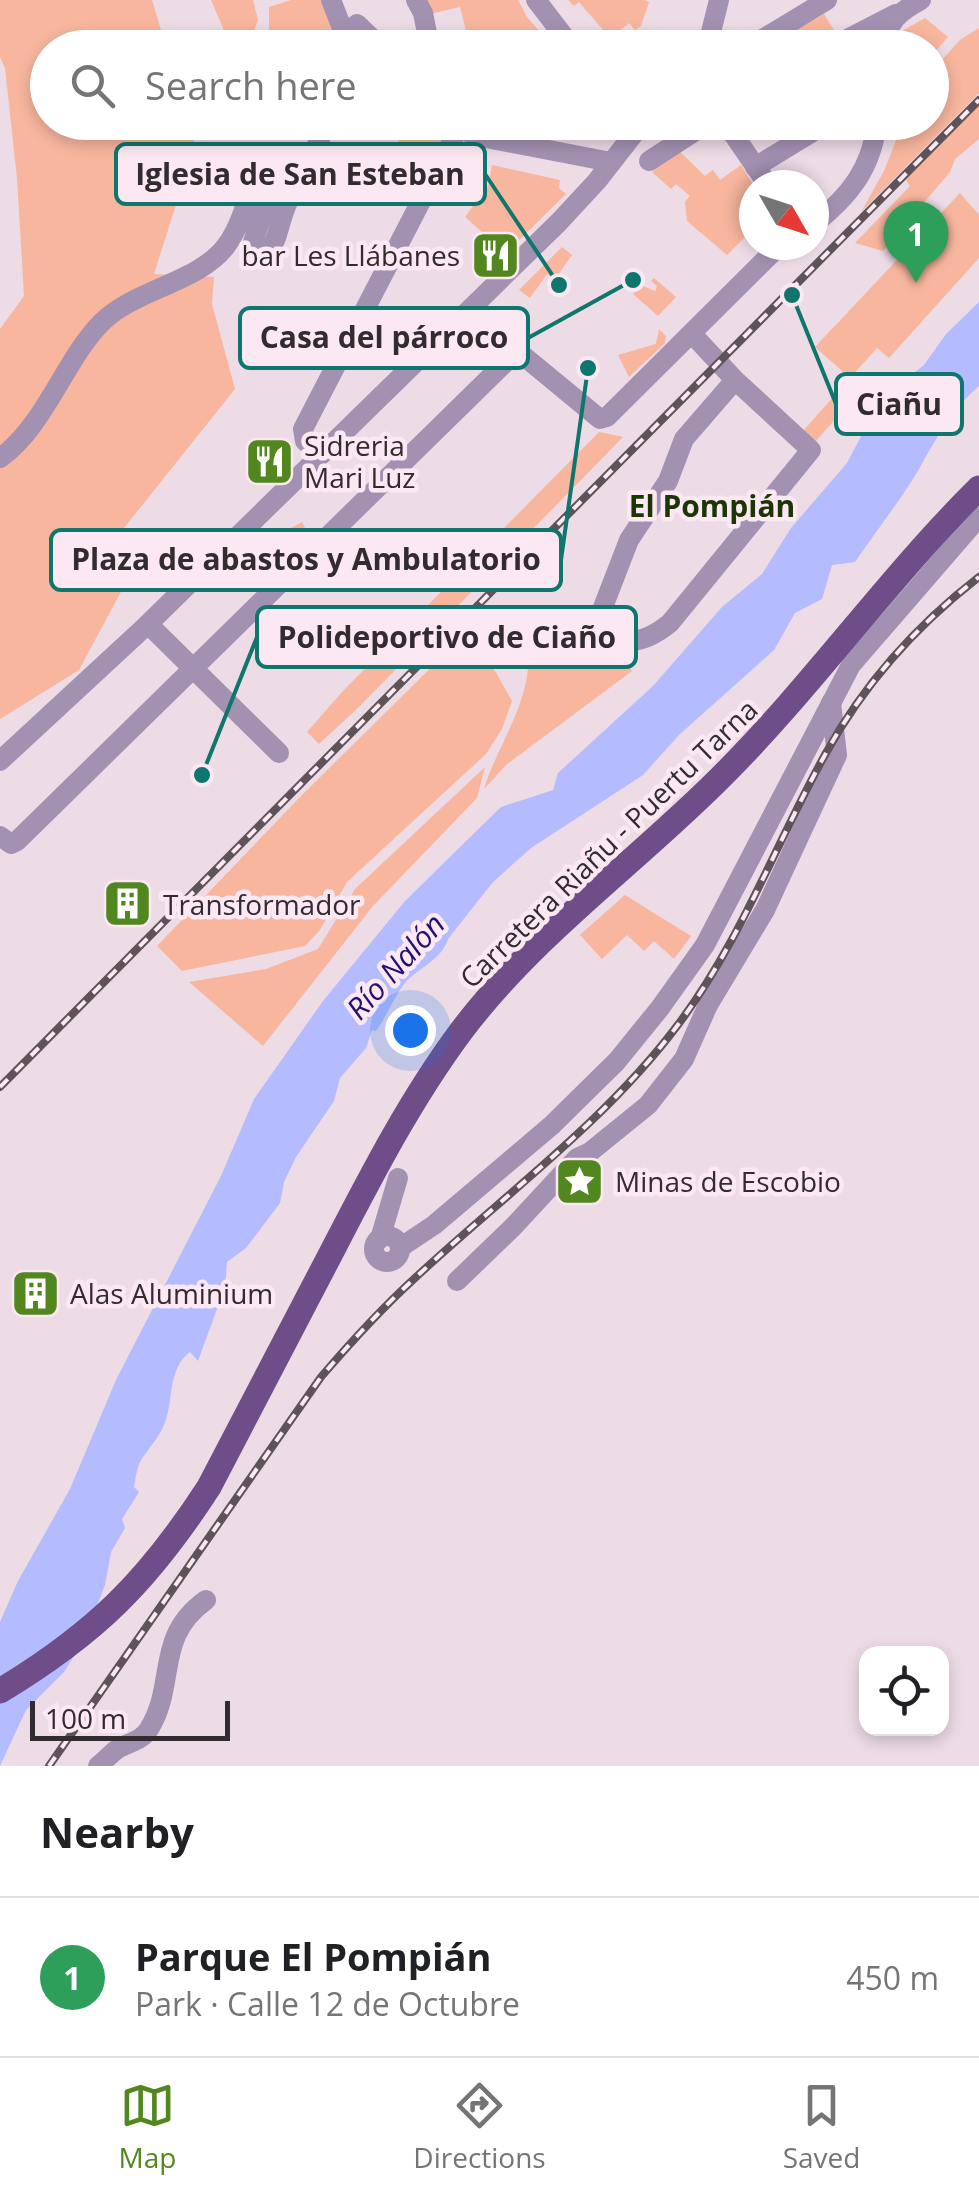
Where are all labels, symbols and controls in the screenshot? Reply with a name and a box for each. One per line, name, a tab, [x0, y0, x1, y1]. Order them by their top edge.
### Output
search box	[30, 30, 949, 140]
icon: search	[65, 58, 120, 113]
text: Search here	[145, 59, 357, 111]
callout: Iglesia de San Esteban	[116, 144, 485, 204]
text: Iglesia de San Esteban	[135, 153, 465, 194]
north arrow	[739, 170, 829, 260]
pin: 1	[884, 200, 948, 283]
restaurant icon: bar Les Llábanes	[469, 229, 521, 281]
place label: bar Les Llábanes	[241, 236, 460, 274]
callout: Casa del párroco	[240, 308, 528, 368]
text: Casa del párroco	[260, 316, 508, 357]
callout: Ciañu	[836, 374, 962, 434]
text: Ciañu	[856, 383, 942, 424]
place label: Sidreria Mari Luz	[304, 426, 415, 496]
restaurant icon: Sidreria Mari Luz	[243, 435, 295, 487]
district label: El Pompián	[629, 485, 795, 526]
callout: Plaza de abastos y Ambulatorio	[51, 530, 561, 590]
text: Plaza de abastos y Ambulatorio	[71, 538, 541, 579]
callout: Polideportivo de Ciaño	[257, 607, 636, 667]
text: Polideportivo de Ciaño	[278, 616, 616, 657]
street label: Carretera Riañu - Puertu Tarna	[451, 690, 765, 996]
building icon: Transformador	[102, 878, 154, 930]
place label: Transformador	[163, 885, 361, 923]
water label: Río Nalón	[337, 904, 453, 1028]
your location	[385, 1005, 436, 1056]
place icon: Minas de Escobio	[554, 1155, 606, 1207]
place label: Minas de Escobio	[615, 1162, 841, 1200]
building icon: Alas Aluminium	[9, 1267, 61, 1319]
place label: Alas Aluminium	[70, 1274, 273, 1312]
map controls	[859, 1646, 949, 1736]
button: locate	[859, 1646, 949, 1736]
scale bar	[30, 1696, 230, 1740]
text: 100 m	[45, 1699, 126, 1737]
text: Nearby	[40, 1803, 194, 1860]
text: Parque El Pompián	[135, 1930, 491, 1982]
text: 1	[63, 1956, 82, 1999]
text: 450 m	[846, 1956, 939, 1999]
text: Park · Calle 12 de Octubre	[135, 1982, 520, 2025]
tab: Map	[118, 2078, 176, 2176]
tab: Directions	[413, 2078, 546, 2176]
tab: Saved	[783, 2078, 860, 2176]

